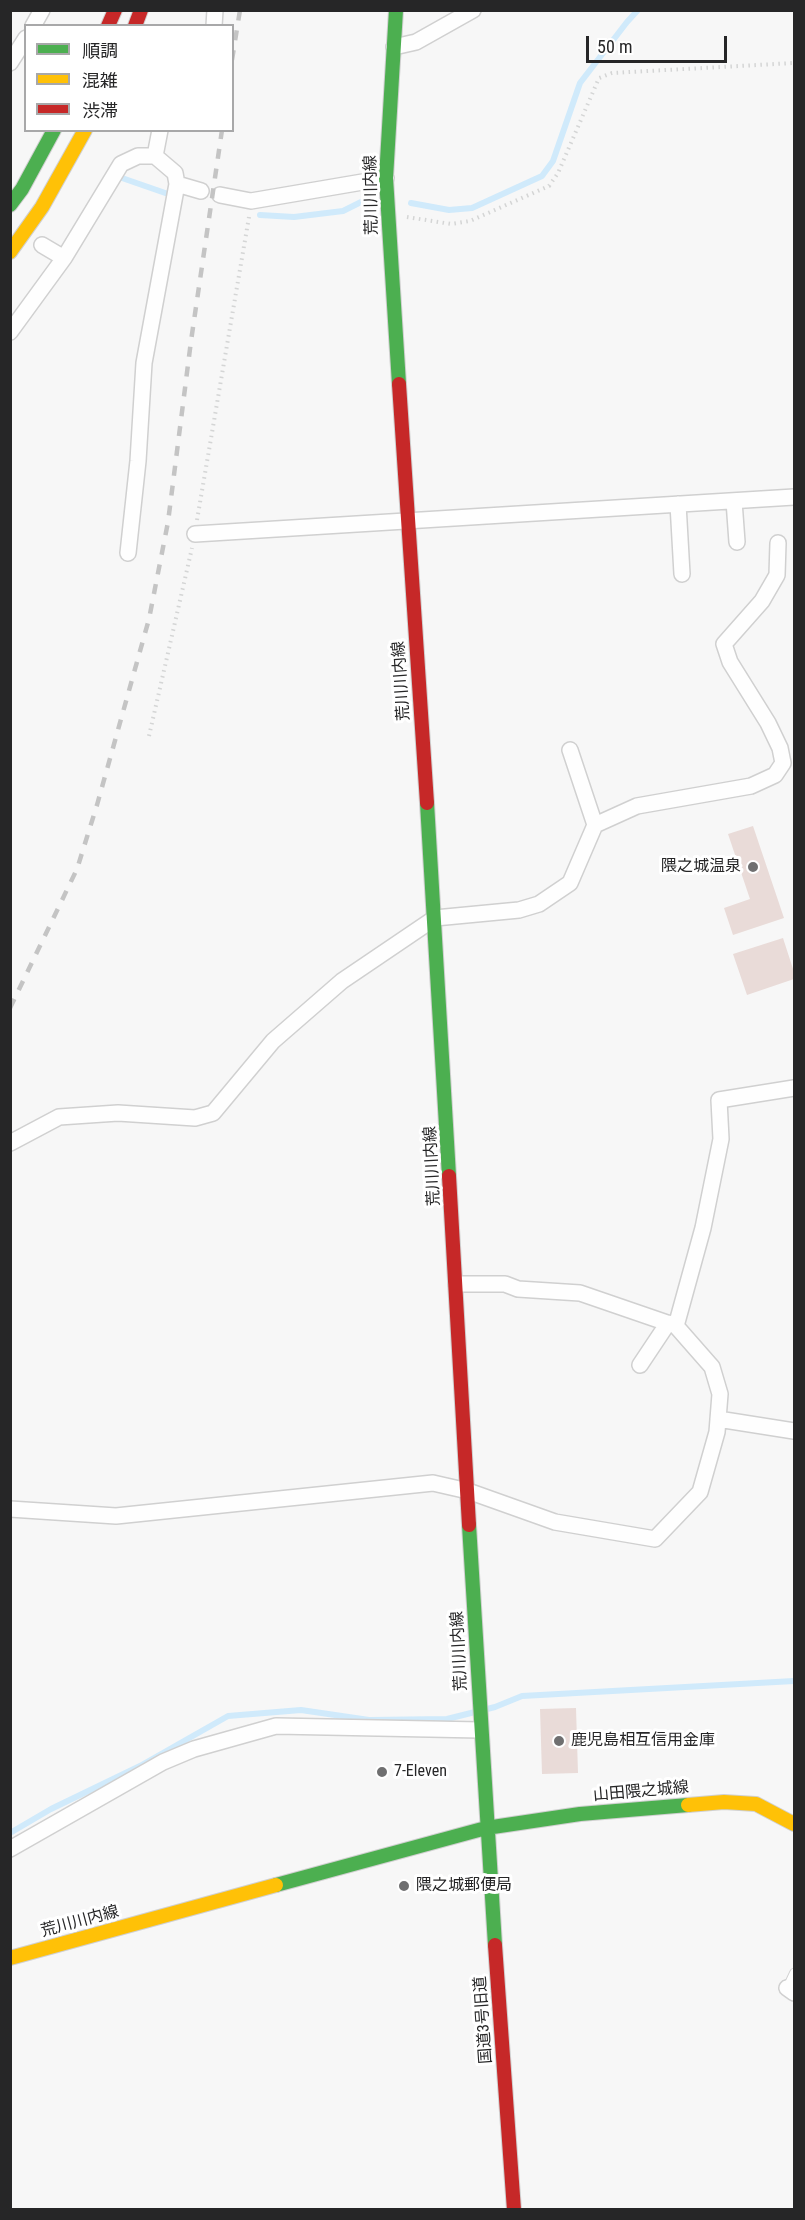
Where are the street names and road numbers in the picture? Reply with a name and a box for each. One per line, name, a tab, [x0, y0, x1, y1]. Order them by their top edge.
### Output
street label: 荒川川内線	[362, 155, 382, 235]
street label: 荒川川内線	[390, 640, 414, 722]
street label: 荒川川内線	[421, 1126, 445, 1206]
street label: 荒川川内線	[448, 1611, 472, 1691]
street label: 山田隈之城線	[592, 1778, 690, 1806]
street label: 荒川川内線	[39, 1902, 121, 1942]
street label: 国道3号旧道	[471, 1975, 497, 2065]

